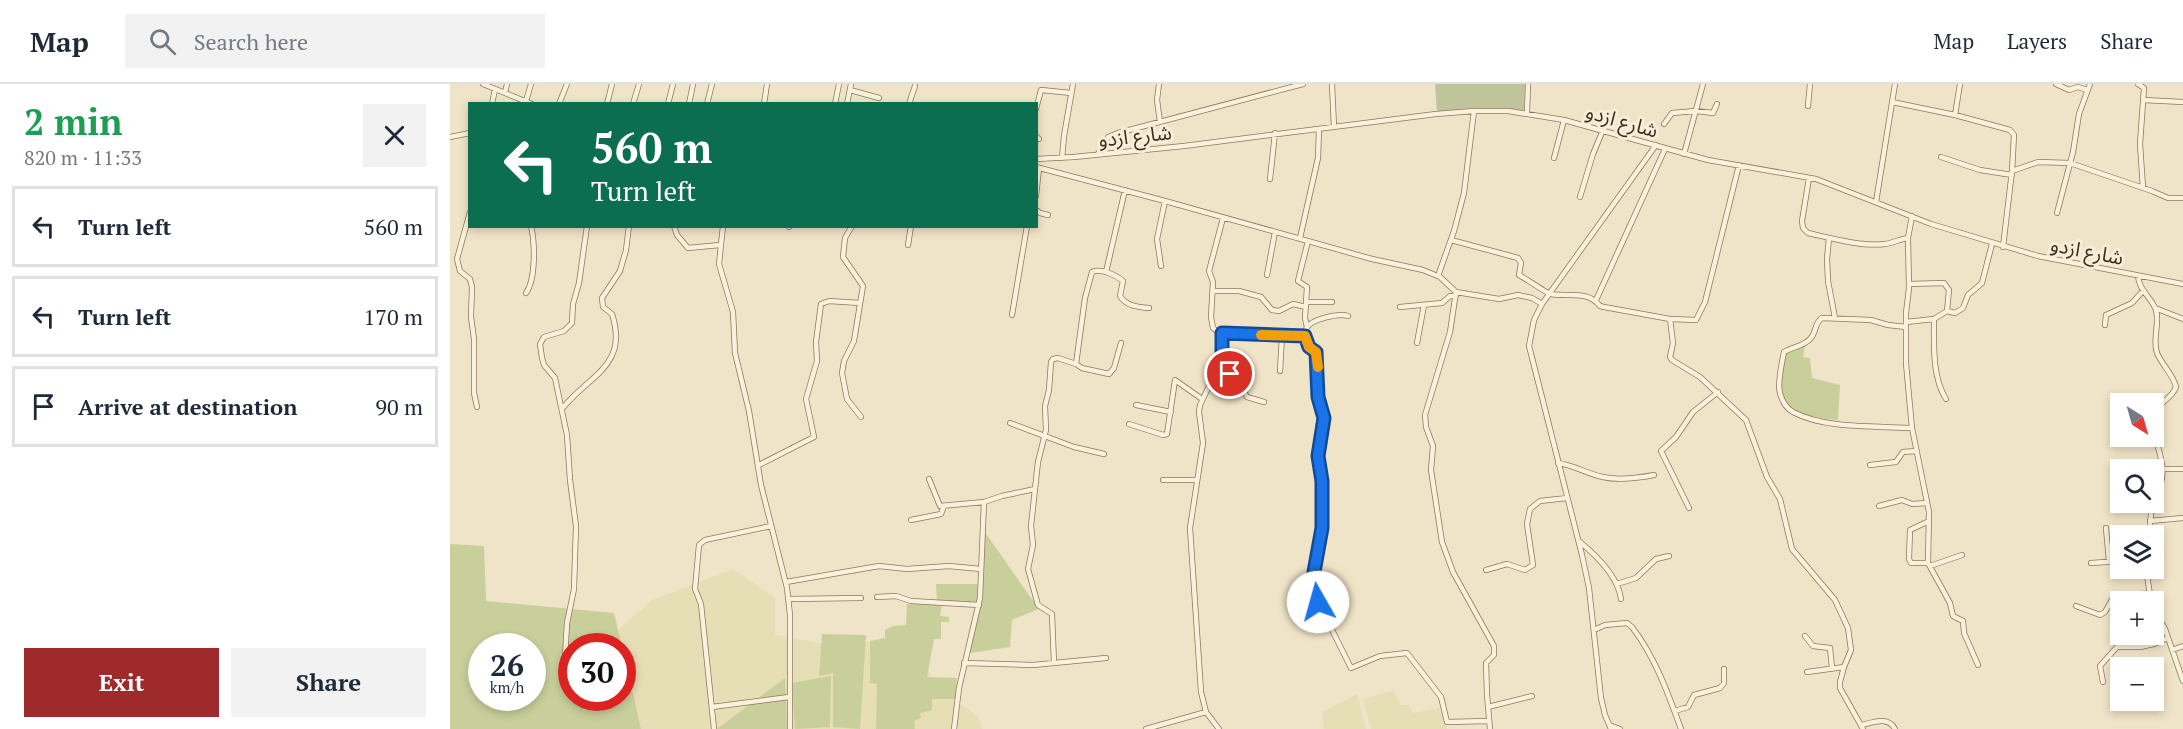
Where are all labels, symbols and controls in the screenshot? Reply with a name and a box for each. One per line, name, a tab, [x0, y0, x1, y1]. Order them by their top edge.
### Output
search box	[125, 14, 545, 68]
text: Map	[30, 23, 89, 60]
icon: search	[146, 25, 179, 58]
text: Search here	[194, 27, 308, 56]
text: Map	[1933, 27, 1974, 55]
text: Layers	[2007, 27, 2067, 55]
text: Share	[2100, 27, 2153, 55]
street label: شارع ازدو	[1582, 97, 1661, 146]
text: 2 min	[24, 98, 122, 145]
button: close	[363, 104, 426, 167]
street label: شارع ازدو	[1097, 118, 1173, 155]
text: 560 m	[591, 119, 712, 175]
icon: left	[492, 126, 570, 204]
text: 820 m · 11:33	[24, 144, 142, 171]
text: Turn left	[591, 173, 696, 209]
icon: left	[27, 210, 60, 243]
text: Turn left	[78, 212, 171, 241]
text: 560 m	[363, 212, 423, 241]
street label: شارع ازدو	[2048, 230, 2126, 273]
icon: left	[27, 300, 60, 333]
text: Turn left	[78, 302, 171, 331]
text: 170 m	[363, 302, 423, 331]
pin	[1204, 348, 1255, 399]
icon: arrive	[1213, 357, 1246, 390]
icon: arrive	[27, 390, 60, 423]
text: Arrive at destination	[78, 392, 297, 421]
text: 90 m	[375, 392, 423, 421]
north arrow	[2110, 393, 2164, 447]
map controls	[2110, 393, 2164, 711]
button: search	[2110, 459, 2164, 513]
button: layers	[2110, 525, 2164, 579]
position arrow	[1286, 570, 1350, 634]
button: +	[2110, 591, 2164, 645]
speed limit sign: 30	[558, 633, 636, 711]
text: 26	[490, 645, 524, 685]
button: Exit	[24, 648, 219, 717]
button: Share	[231, 648, 426, 717]
button: −	[2110, 657, 2164, 711]
text: km/h	[490, 677, 524, 697]

